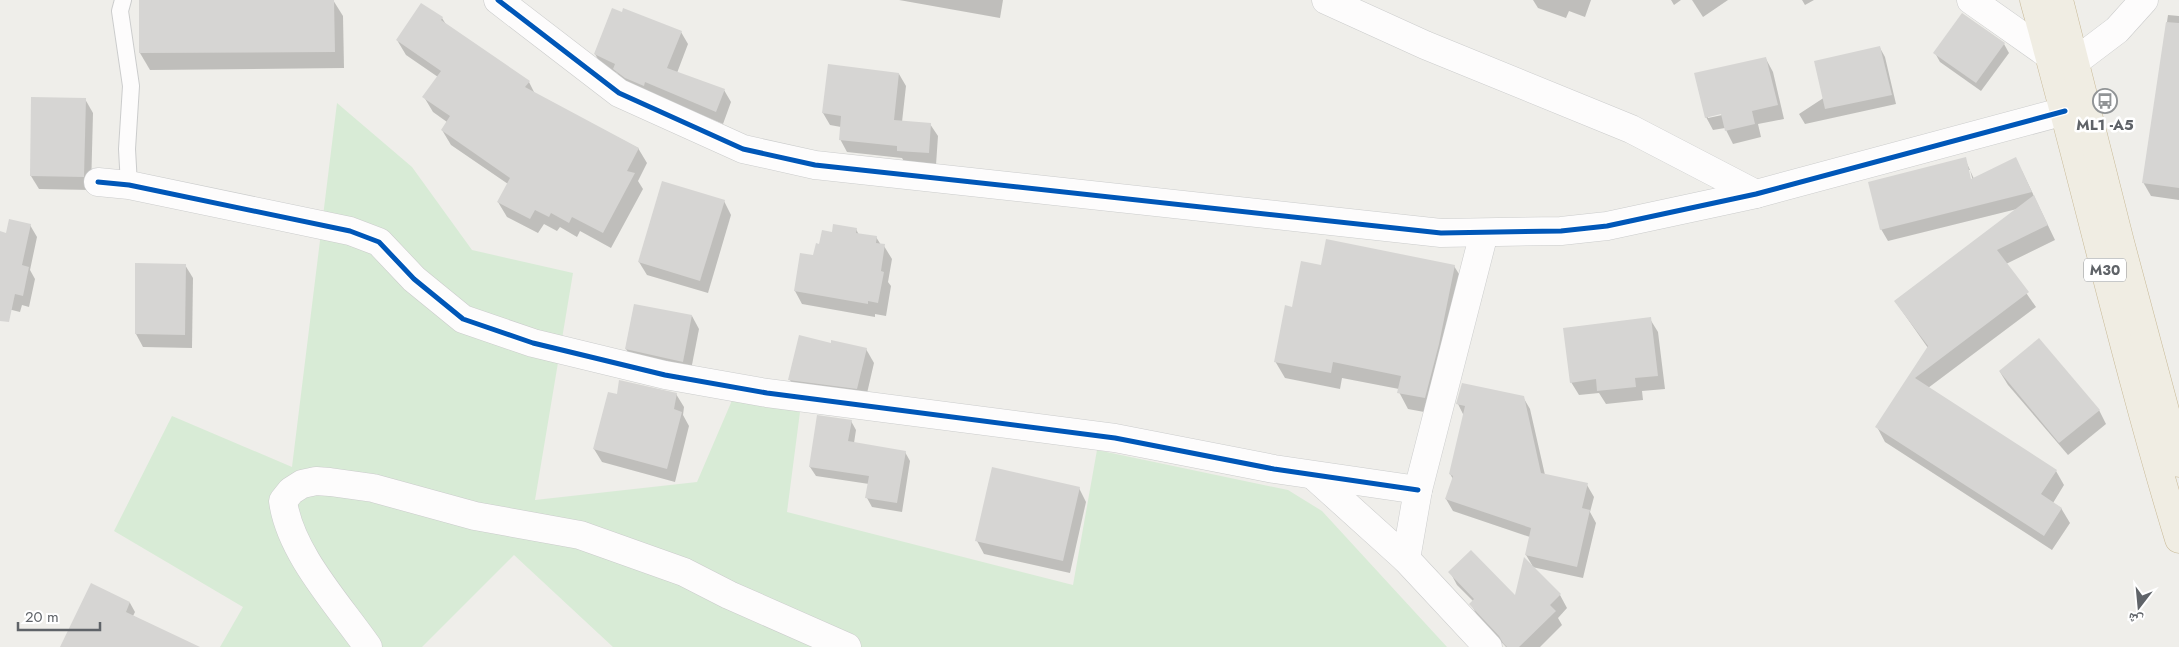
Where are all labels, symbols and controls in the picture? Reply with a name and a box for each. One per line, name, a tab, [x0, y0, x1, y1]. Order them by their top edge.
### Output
bus stop icon: ML1 -A5	[2092, 88, 2118, 114]
place label: ML1 -A5	[2076, 114, 2134, 136]
road number: M30	[2084, 258, 2126, 282]
north arrow	[2114, 582, 2164, 632]
scale bar	[18, 600, 100, 632]
text: 20 m	[25, 606, 59, 628]
text: ش	[2125, 608, 2145, 631]

